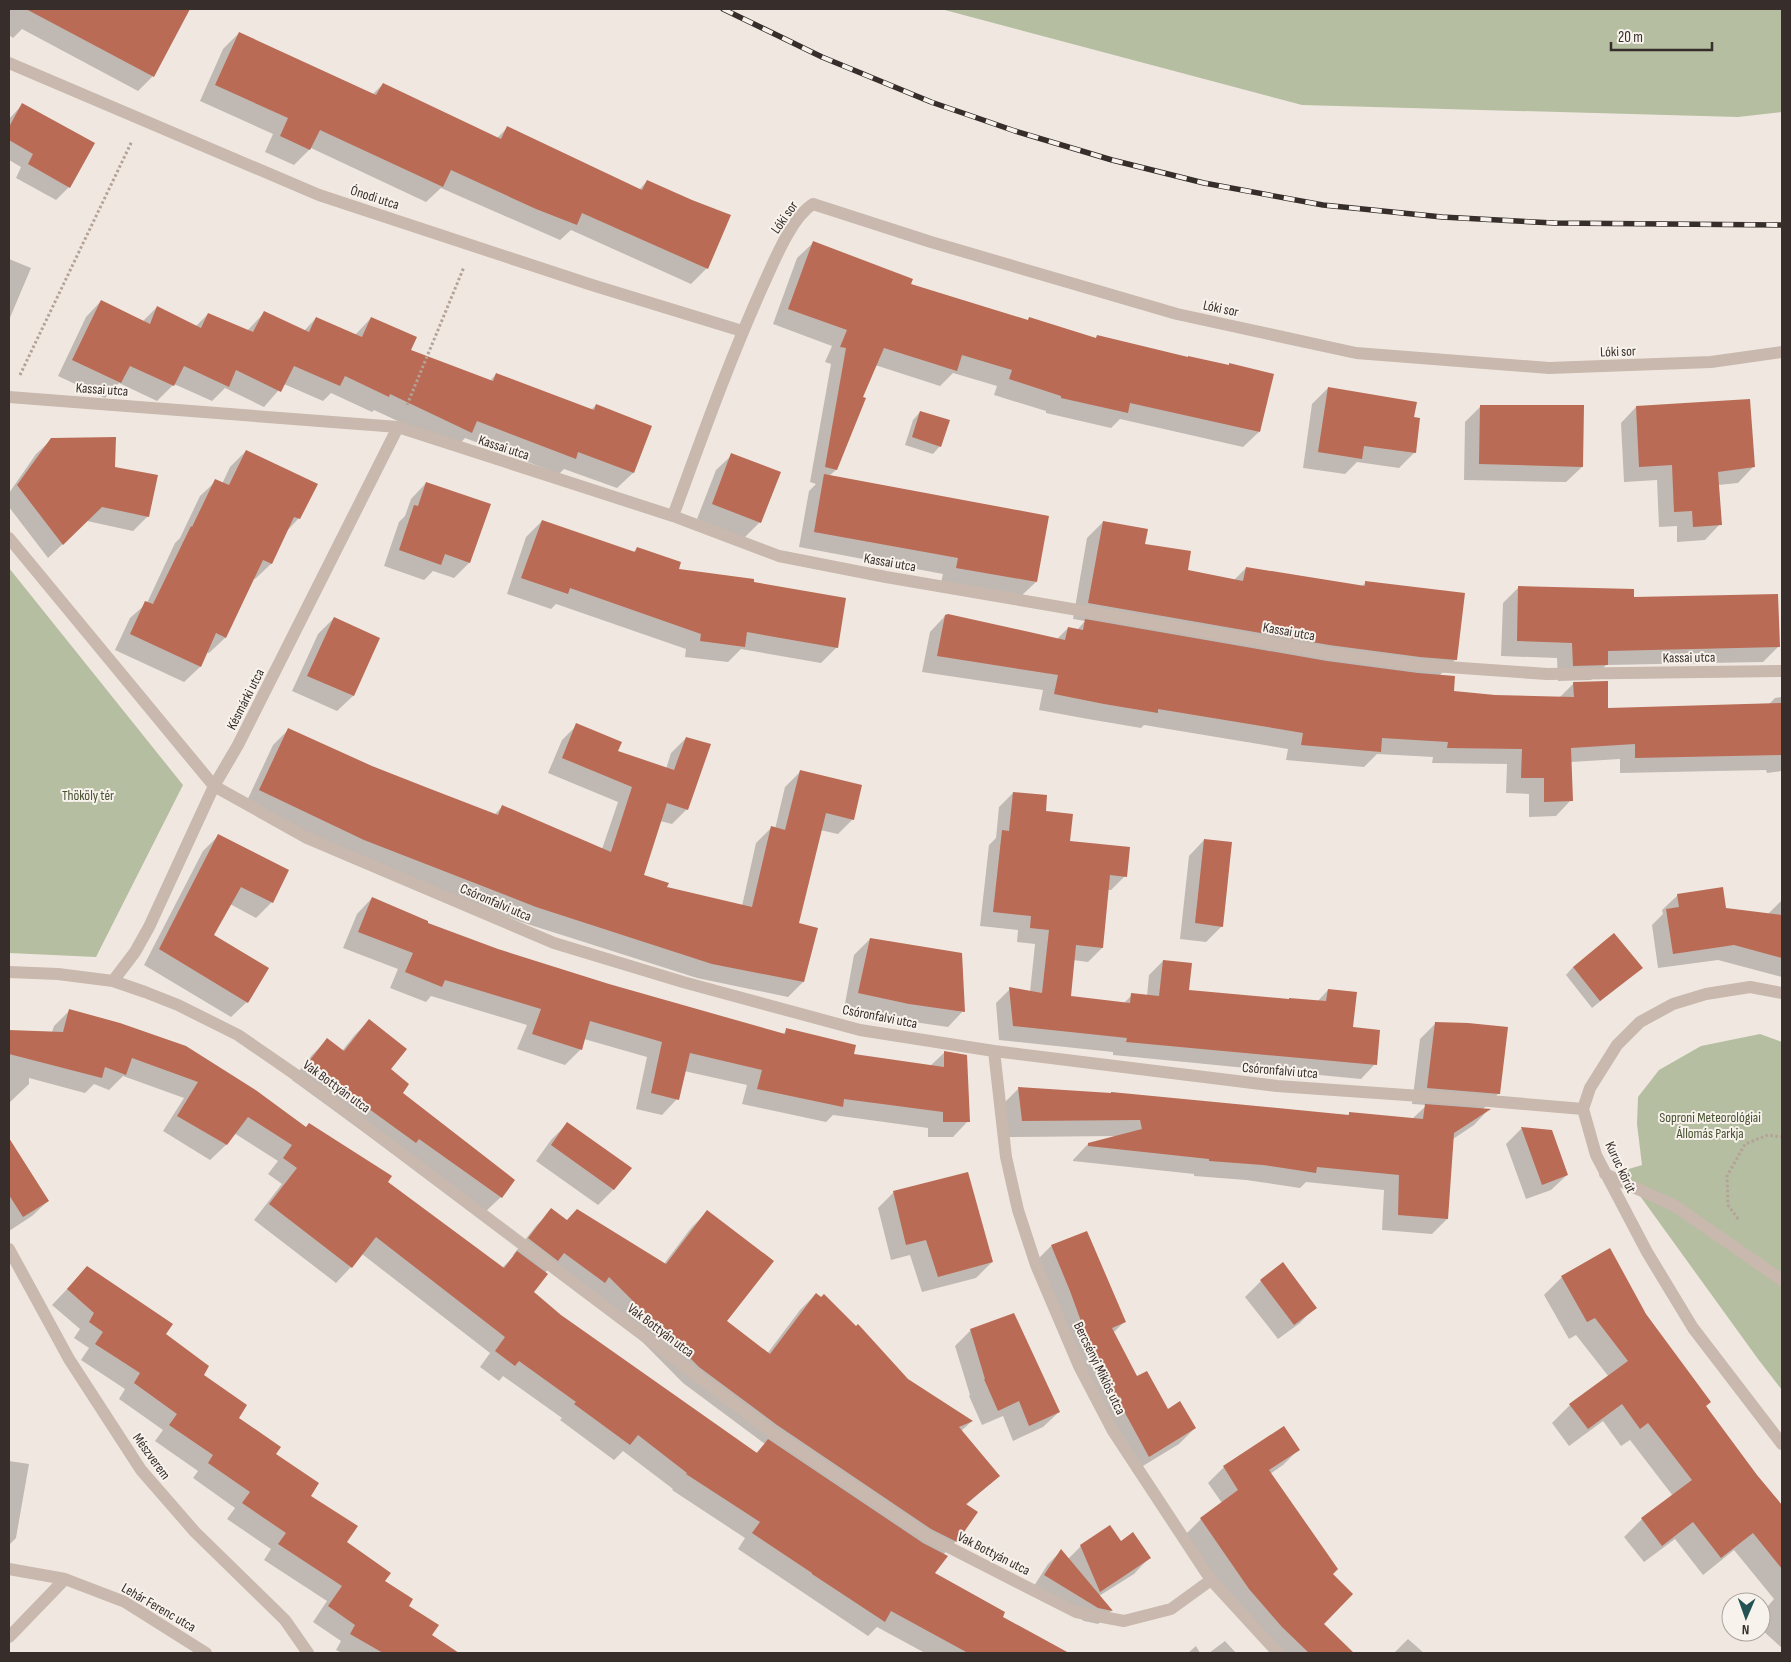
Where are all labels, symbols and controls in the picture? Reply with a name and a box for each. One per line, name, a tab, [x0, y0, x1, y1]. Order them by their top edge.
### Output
scale bar	[1611, 20, 1712, 52]
text: 20 m	[1618, 28, 1643, 47]
street label: Ónodi utca	[348, 182, 401, 213]
street label: Lóki sor	[767, 198, 802, 237]
street label: Lóki sor	[1202, 296, 1240, 321]
street label: Lóki sor	[1600, 342, 1636, 361]
street label: Kassai utca	[75, 379, 129, 400]
street label: Kassai utca	[476, 431, 531, 464]
street label: Kassai utca	[863, 550, 917, 575]
street label: Kassai utca	[1262, 619, 1316, 644]
street label: Kassai utca	[1663, 649, 1715, 666]
street label: Késmárki utca	[223, 666, 268, 733]
park label: Thököly tér	[62, 787, 114, 804]
street label: Csóronfalvi utca	[457, 880, 534, 925]
street label: Csóronfalvi utca	[841, 1001, 919, 1032]
street label: Vak Bottyán utca	[300, 1056, 374, 1117]
street label: Csóronfalvi utca	[1241, 1059, 1319, 1082]
park label: Soproni Meteorológiai Állomás Parkja	[1659, 1109, 1761, 1142]
street label: Kuruc körút	[1601, 1139, 1640, 1196]
street label: Vak Bottyán utca	[624, 1300, 697, 1361]
street label: Bercsényi Miklós utca	[1070, 1319, 1129, 1417]
street label: Mészverem	[129, 1430, 174, 1483]
street label: Vak Bottyán utca	[955, 1528, 1033, 1579]
street label: Lehár Ferenc utca	[119, 1579, 199, 1636]
north arrow	[1721, 1592, 1771, 1642]
text: N	[1742, 1621, 1750, 1638]

